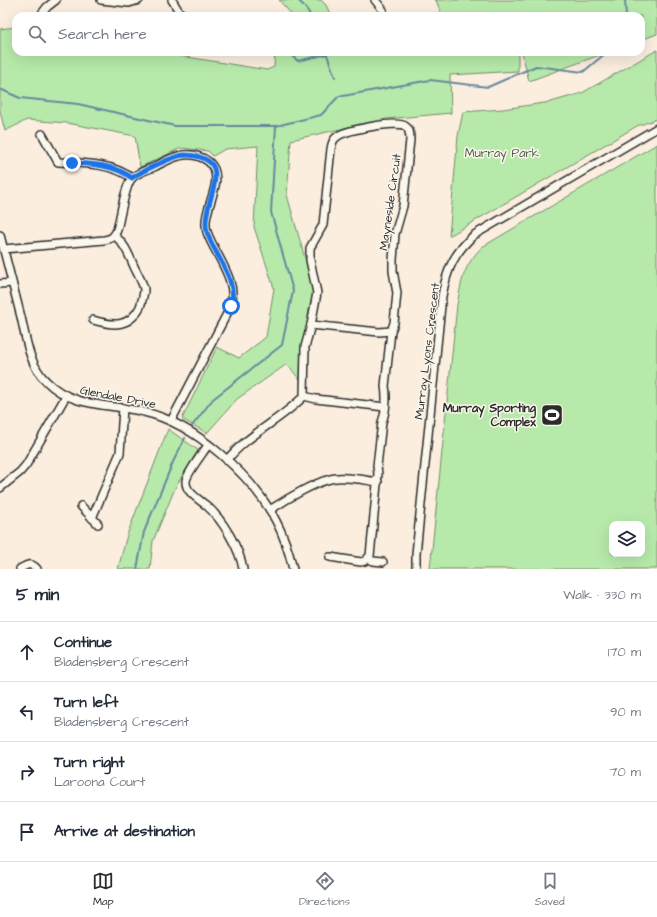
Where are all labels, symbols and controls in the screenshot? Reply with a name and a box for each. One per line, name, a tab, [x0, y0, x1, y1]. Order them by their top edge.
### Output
search box	[12, 12, 645, 56]
icon: search	[26, 23, 48, 45]
text: Search here	[58, 24, 147, 45]
park label: Murray Park	[465, 145, 540, 163]
street label: Mayneside Circuit	[375, 152, 407, 252]
route end	[63, 154, 81, 172]
street label: Murray Lyons Crescent	[411, 281, 445, 421]
route start	[222, 297, 240, 315]
street label: Glendale Drive	[78, 382, 158, 413]
place label: Murray Sporting Complex	[443, 400, 537, 432]
sports icon: Murray Sporting Complex	[539, 402, 565, 428]
map controls	[609, 521, 645, 557]
button: layers	[609, 521, 645, 557]
text: 5 min	[16, 583, 59, 607]
text: Walk · 330 m	[563, 586, 641, 604]
text: Continue	[54, 632, 112, 653]
icon: ahead	[16, 641, 38, 663]
text: 170 m	[608, 643, 641, 661]
text: Bladensberg Crescent	[54, 653, 189, 671]
text: Turn left	[54, 692, 118, 713]
icon: left	[16, 701, 38, 723]
text: 90 m	[610, 703, 641, 721]
text: Bladensberg Crescent	[54, 713, 189, 731]
text: Turn right	[54, 752, 125, 773]
icon: right	[16, 761, 38, 783]
text: 70 m	[609, 763, 641, 781]
text: Laroona Court	[54, 773, 145, 791]
icon: arrive	[16, 821, 38, 843]
text: Arrive at destination	[54, 821, 195, 842]
tab: Map	[92, 870, 114, 909]
tab: Directions	[299, 870, 350, 909]
tab: Saved	[535, 870, 565, 909]

